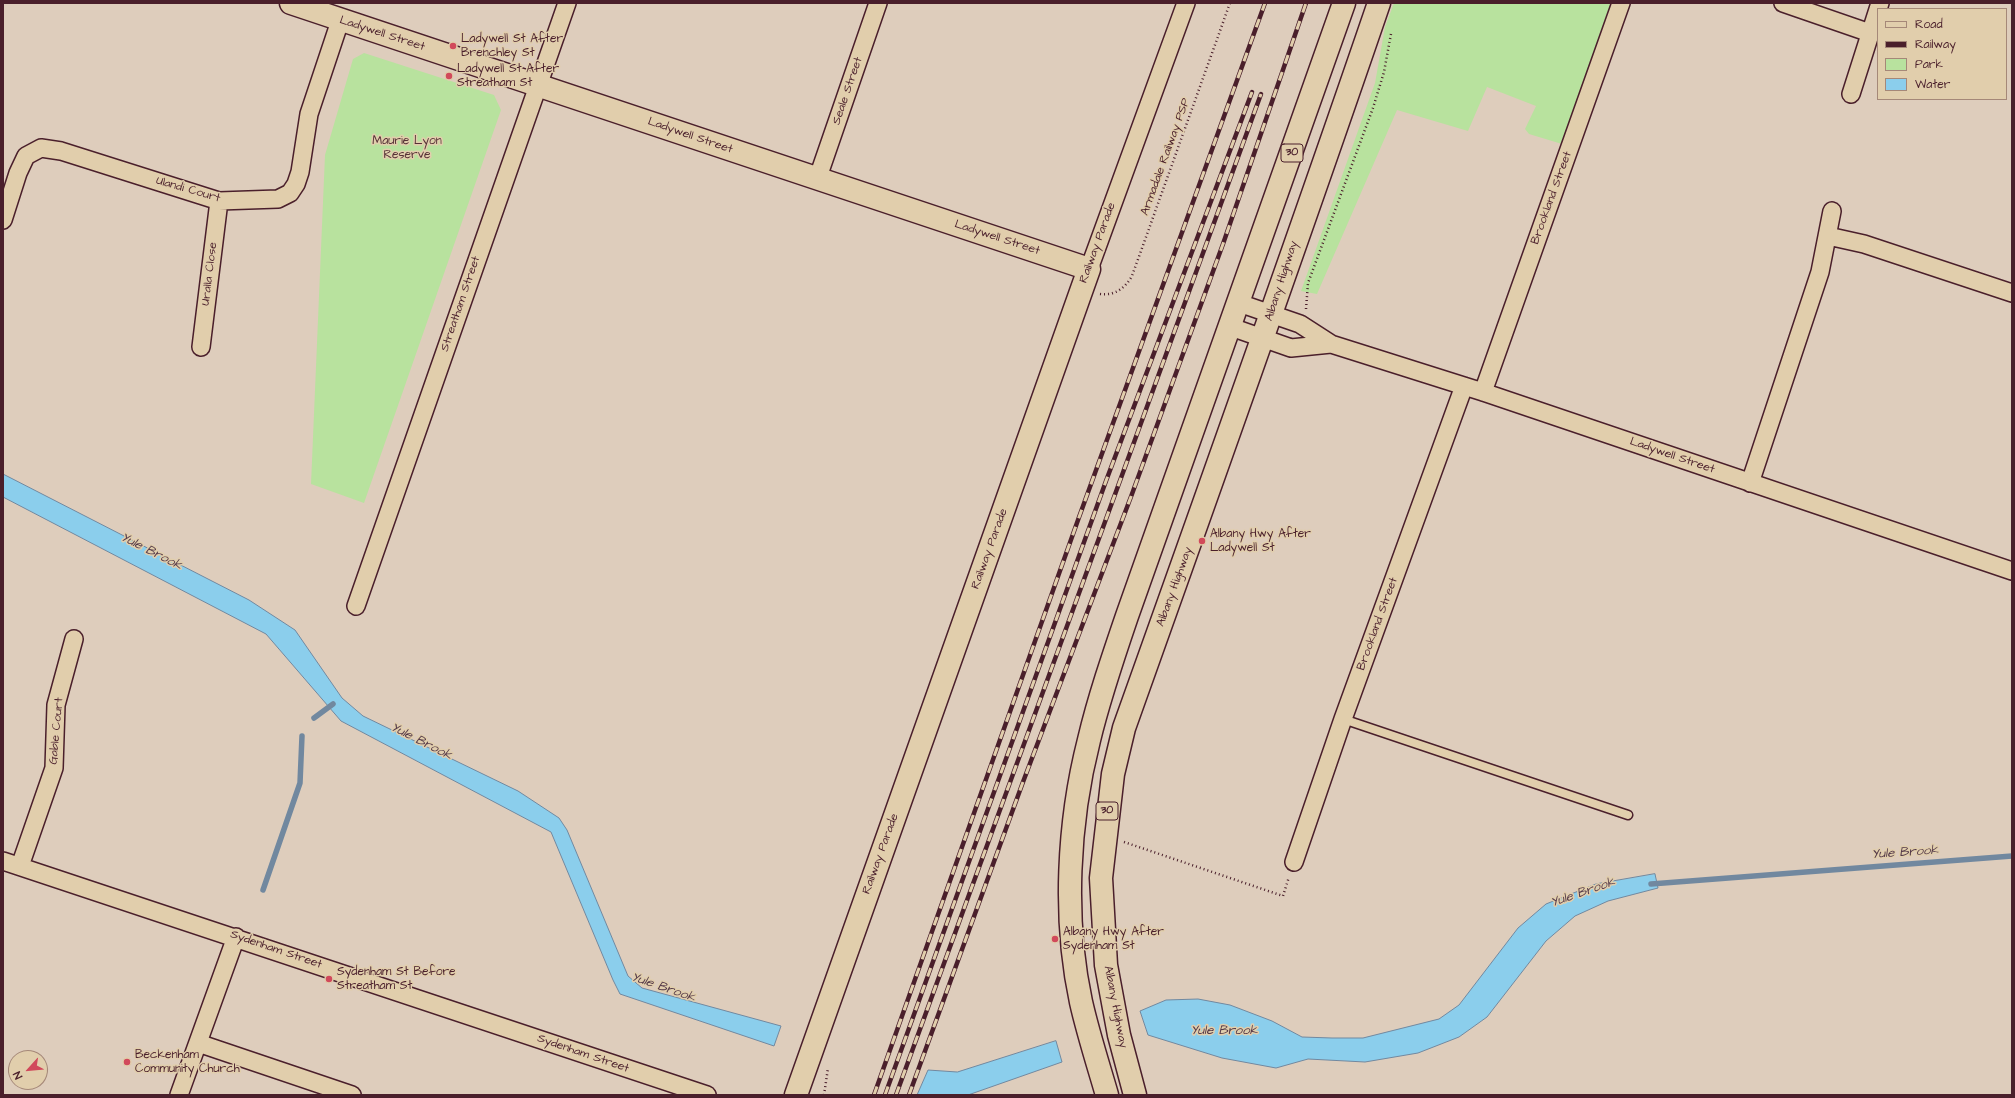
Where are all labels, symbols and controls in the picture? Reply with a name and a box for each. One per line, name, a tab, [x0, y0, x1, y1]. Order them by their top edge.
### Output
legend	[1877, 8, 2007, 100]
street label: Ladywell Street	[337, 13, 427, 55]
text: Road	[1915, 16, 1943, 33]
place label: Ladywell St After Brenchley St	[461, 32, 563, 60]
text: Railway	[1915, 36, 1956, 53]
marker: Ladywell St After Brenchley St	[448, 41, 458, 51]
street label: Seale Street	[830, 55, 866, 127]
text: Park	[1915, 56, 1943, 73]
place label: Ladywell St After Streatham St	[457, 62, 559, 90]
marker: Ladywell St After Streatham St	[444, 71, 454, 81]
text: Water	[1915, 76, 1950, 93]
street label: Armadale Railway PSP	[1138, 96, 1194, 218]
street label: Ladywell Street	[646, 115, 734, 157]
park label: Maurie Lyon Reserve	[372, 134, 442, 162]
road number: 30	[1281, 144, 1303, 162]
street label: Brookland Street	[1528, 149, 1576, 247]
street label: Ulandi Court	[154, 174, 222, 206]
street label: Railway Parade	[1077, 201, 1119, 285]
street label: Ladywell Street	[952, 217, 1042, 259]
street label: Albany Highway	[1262, 239, 1302, 323]
street label: Uralla Close	[199, 241, 221, 307]
street label: Streatham Street	[438, 254, 484, 354]
street label: Ladywell Street	[1628, 435, 1716, 477]
street label: Railway Parade	[969, 507, 1011, 591]
place label: Albany Hwy After Ladywell St	[1210, 527, 1311, 555]
water label: Yule Brook	[118, 530, 184, 574]
marker: Albany Hwy After Ladywell St	[1197, 536, 1207, 546]
street label: Albany Highway	[1154, 545, 1196, 629]
street label: Brookland Street	[1354, 575, 1402, 673]
street label: Gable Court	[47, 697, 67, 765]
water label: Yule Brook	[388, 720, 454, 764]
road number: 30	[1096, 802, 1118, 820]
street label: Railway Parade	[860, 812, 902, 896]
water label: Yule Brook	[1871, 843, 1939, 863]
water label: Yule Brook	[1549, 875, 1617, 911]
place label: Albany Hwy After Sydenham St	[1063, 925, 1164, 953]
street label: Sydenham Street	[228, 928, 324, 972]
marker: Albany Hwy After Sydenham St	[1050, 934, 1060, 944]
place label: Sydenham St Before Streatham St	[337, 965, 456, 993]
street label: Albany Highway	[1100, 965, 1130, 1049]
water label: Yule Brook	[629, 970, 697, 1006]
marker: Sydenham St Before Streatham St	[324, 974, 334, 984]
water label: Yule Brook	[1191, 1023, 1257, 1039]
street label: Sydenham Street	[535, 1032, 631, 1076]
place label: Beckenham Community Church	[135, 1048, 240, 1076]
north arrow	[8, 1050, 48, 1090]
marker: Beckenham Community Church	[122, 1057, 132, 1067]
text: N	[10, 1069, 26, 1082]

